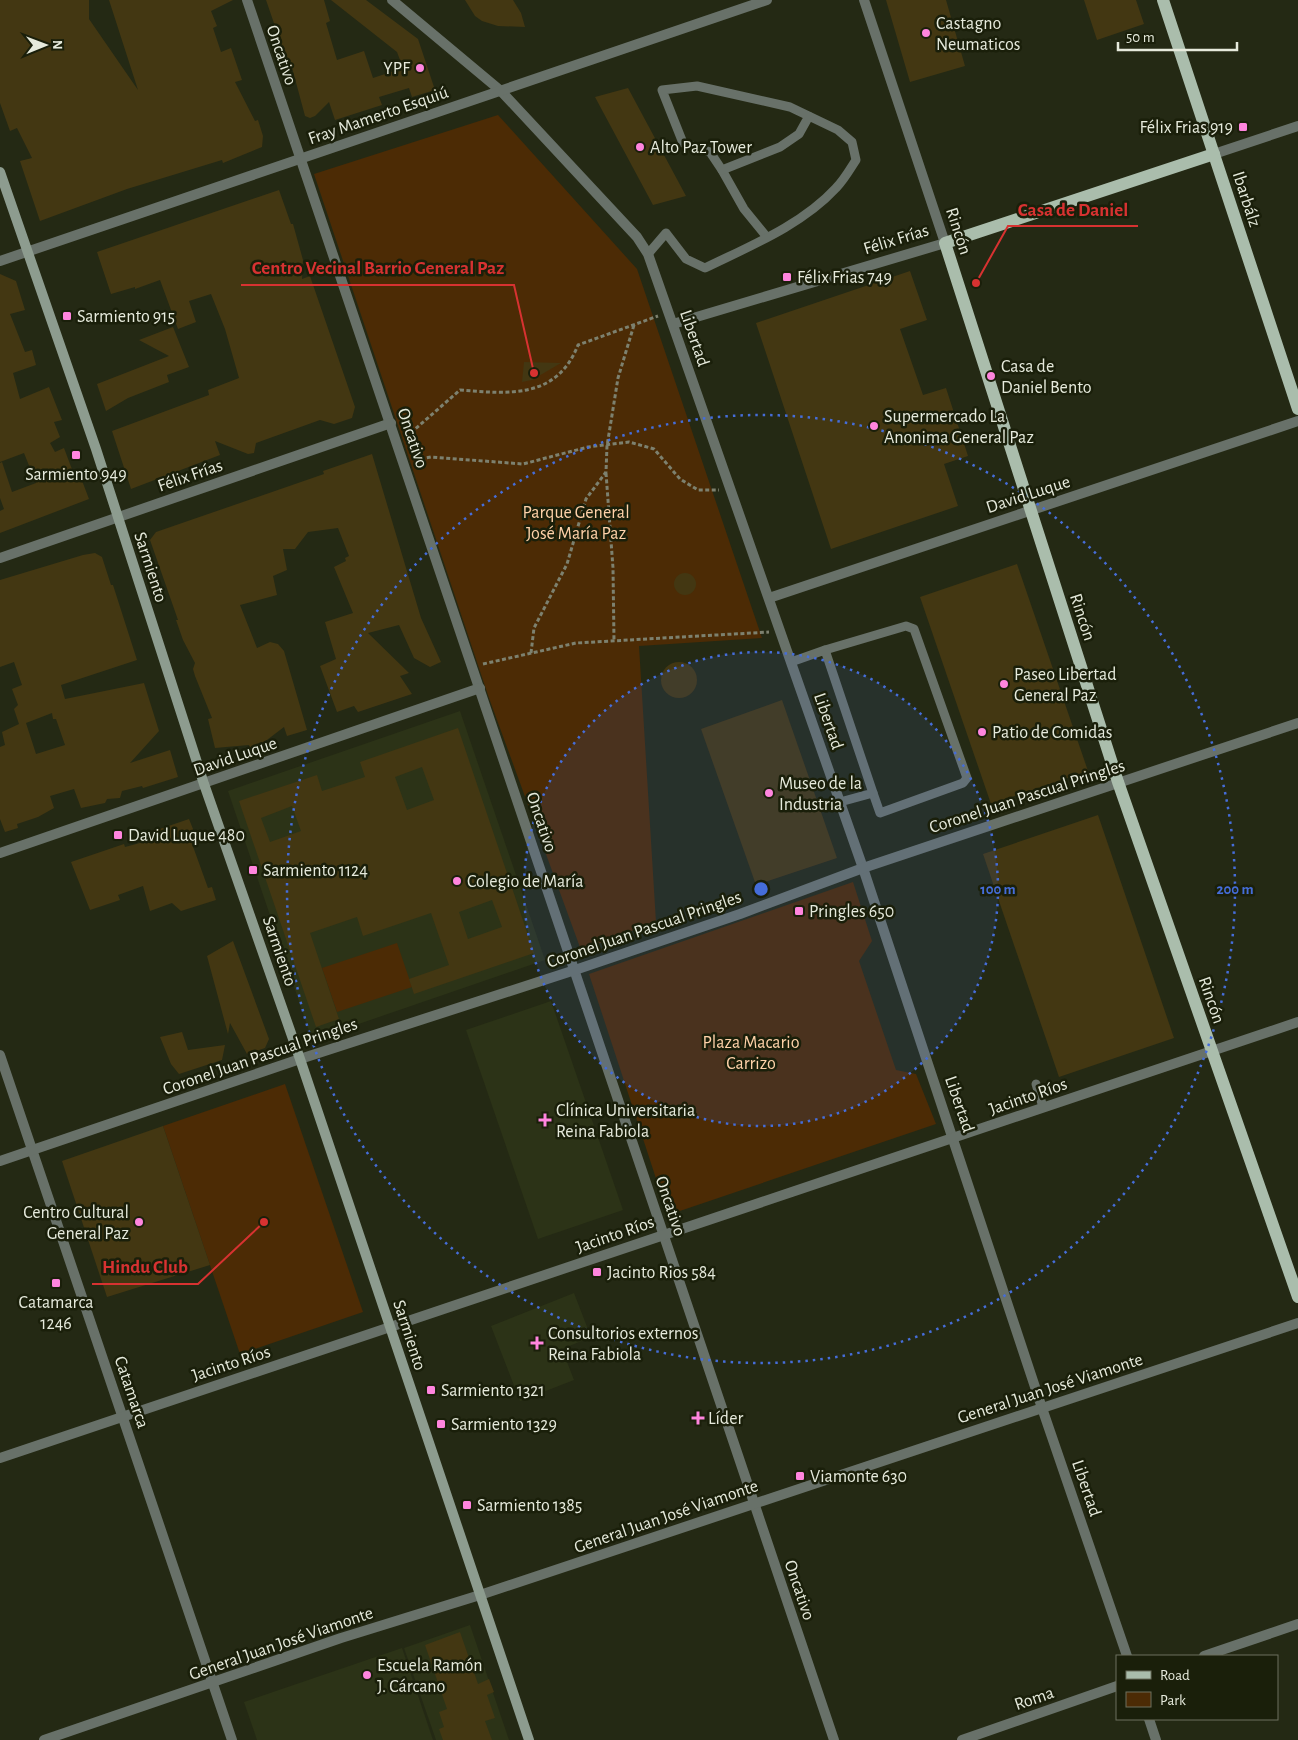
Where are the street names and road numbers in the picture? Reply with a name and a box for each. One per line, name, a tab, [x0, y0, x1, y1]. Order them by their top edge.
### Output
street label: Oncativo	[262, 23, 300, 88]
street label: Fray Mamerto Esquiú	[306, 84, 451, 148]
street label: Ibarbálz	[1229, 169, 1263, 229]
street label: Rincón	[942, 205, 974, 257]
street label: Félix Frías	[861, 222, 931, 258]
street label: Libertad	[676, 308, 712, 369]
street label: Oncativo	[393, 406, 431, 471]
street label: Félix Frías	[156, 456, 225, 495]
street label: David Luque	[984, 473, 1073, 517]
street label: Sarmiento	[130, 530, 170, 605]
street label: Rincón	[1066, 591, 1098, 643]
street label: Libertad	[810, 691, 846, 752]
street label: David Luque	[191, 734, 280, 780]
street label: Coronel Juan Pascual Pringles	[927, 757, 1127, 837]
street label: Oncativo	[522, 790, 560, 855]
street label: Coronel Juan Pascual Pringles	[545, 888, 744, 972]
street label: Sarmiento	[259, 914, 299, 989]
street label: Rincón	[1195, 974, 1227, 1026]
street label: Coronel Juan Pascual Pringles	[161, 1015, 360, 1099]
street label: Libertad	[941, 1074, 977, 1135]
street label: Jacinto Ríos	[987, 1075, 1070, 1119]
street label: Oncativo	[651, 1174, 689, 1239]
street label: Jacinto Ríos	[574, 1213, 657, 1257]
street label: Sarmiento	[389, 1298, 429, 1373]
street label: Jacinto Ríos	[190, 1343, 273, 1385]
street label: General Juan José Viamonte	[956, 1351, 1145, 1427]
street label: Catamarca	[110, 1354, 152, 1431]
street label: Libertad	[1068, 1458, 1104, 1519]
street label: General Juan José Viamonte	[572, 1477, 761, 1557]
street label: Oncativo	[780, 1558, 818, 1623]
street label: General Juan José Viamonte	[187, 1604, 376, 1684]
street label: Roma	[1012, 1684, 1057, 1714]

